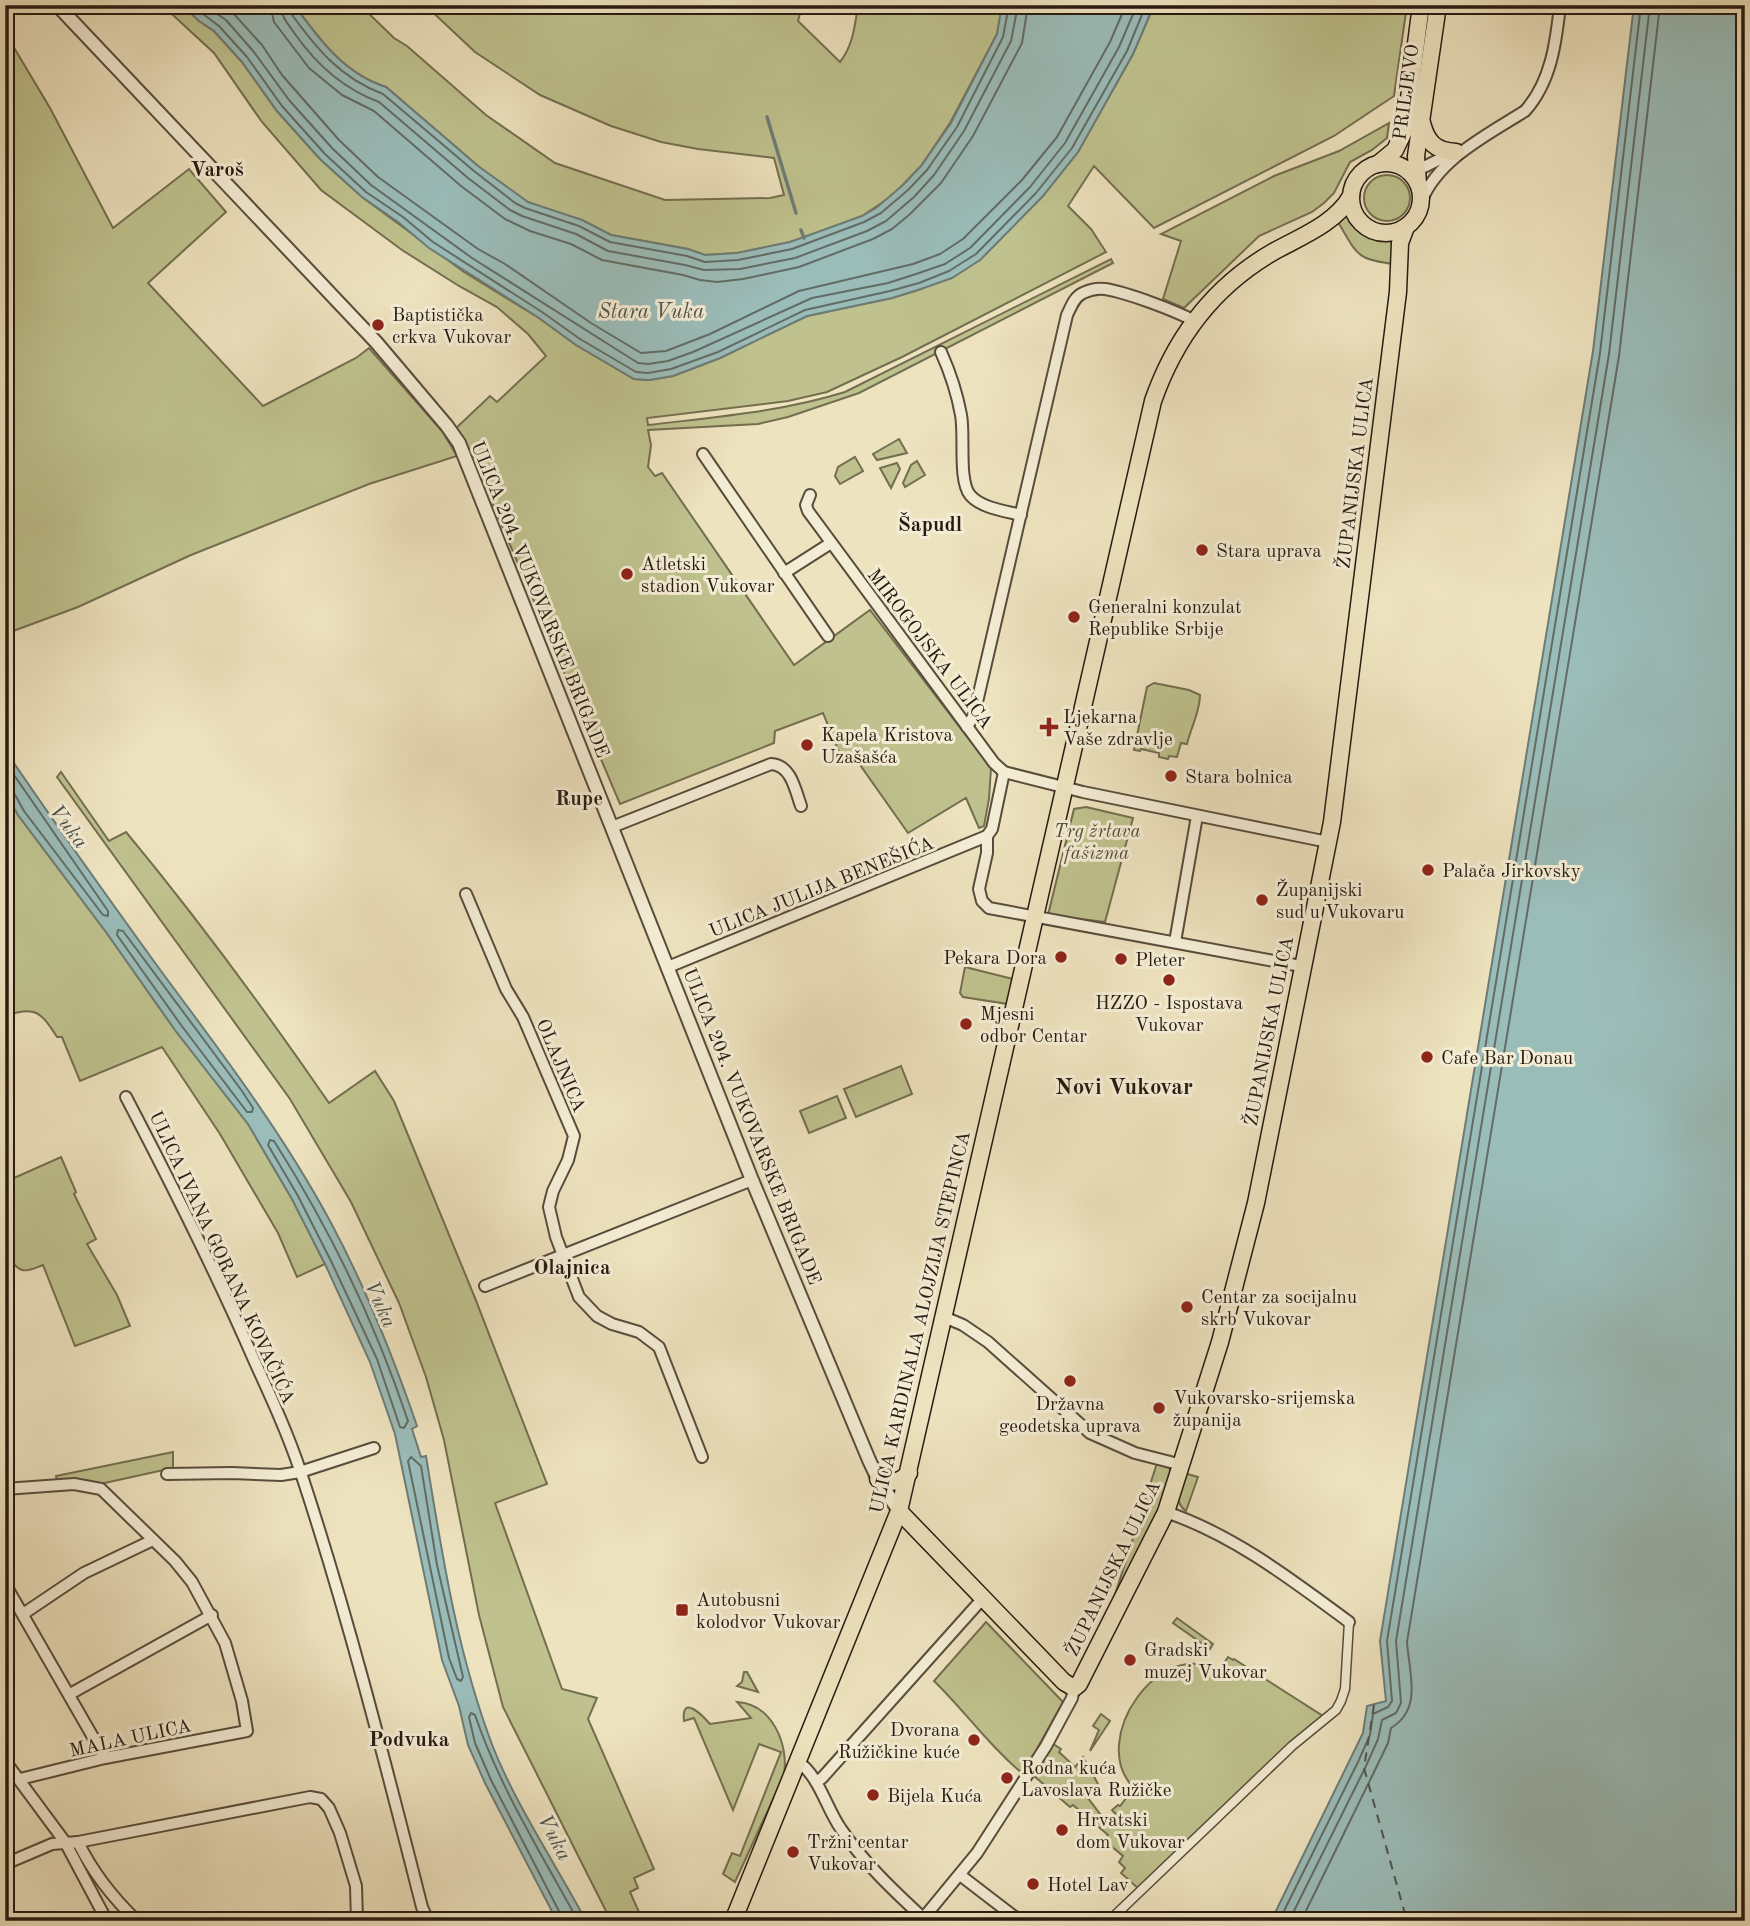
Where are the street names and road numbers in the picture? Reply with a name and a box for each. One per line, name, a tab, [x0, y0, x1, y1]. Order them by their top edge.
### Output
street label: PRILJEVO	[1391, 43, 1424, 142]
street label: ŽUPANIJSKA ULICA	[1331, 375, 1378, 570]
street label: ULICA 204. VUKOVARSKE BRIGADE	[466, 439, 611, 761]
street label: MIROGOJSKA ULICA	[863, 566, 996, 733]
street label: ULICA JULIJA BENEŠIĆA	[705, 830, 937, 942]
street label: ŽUPANIJSKA ULICA	[1239, 934, 1298, 1128]
street label: ULICA 204. VUKOVARSKE BRIGADE	[678, 966, 823, 1288]
street label: OLAJNICA	[532, 1017, 588, 1116]
street label: ULICA IVANA GORANA KOVAČIĆA	[144, 1107, 302, 1408]
street label: ULICA KARDINALA ALOJZIJA STEPINCA	[868, 1129, 975, 1516]
street label: ŽUPANIJSKA ULICA	[1060, 1476, 1165, 1660]
street label: MALA ULICA	[68, 1717, 194, 1762]

